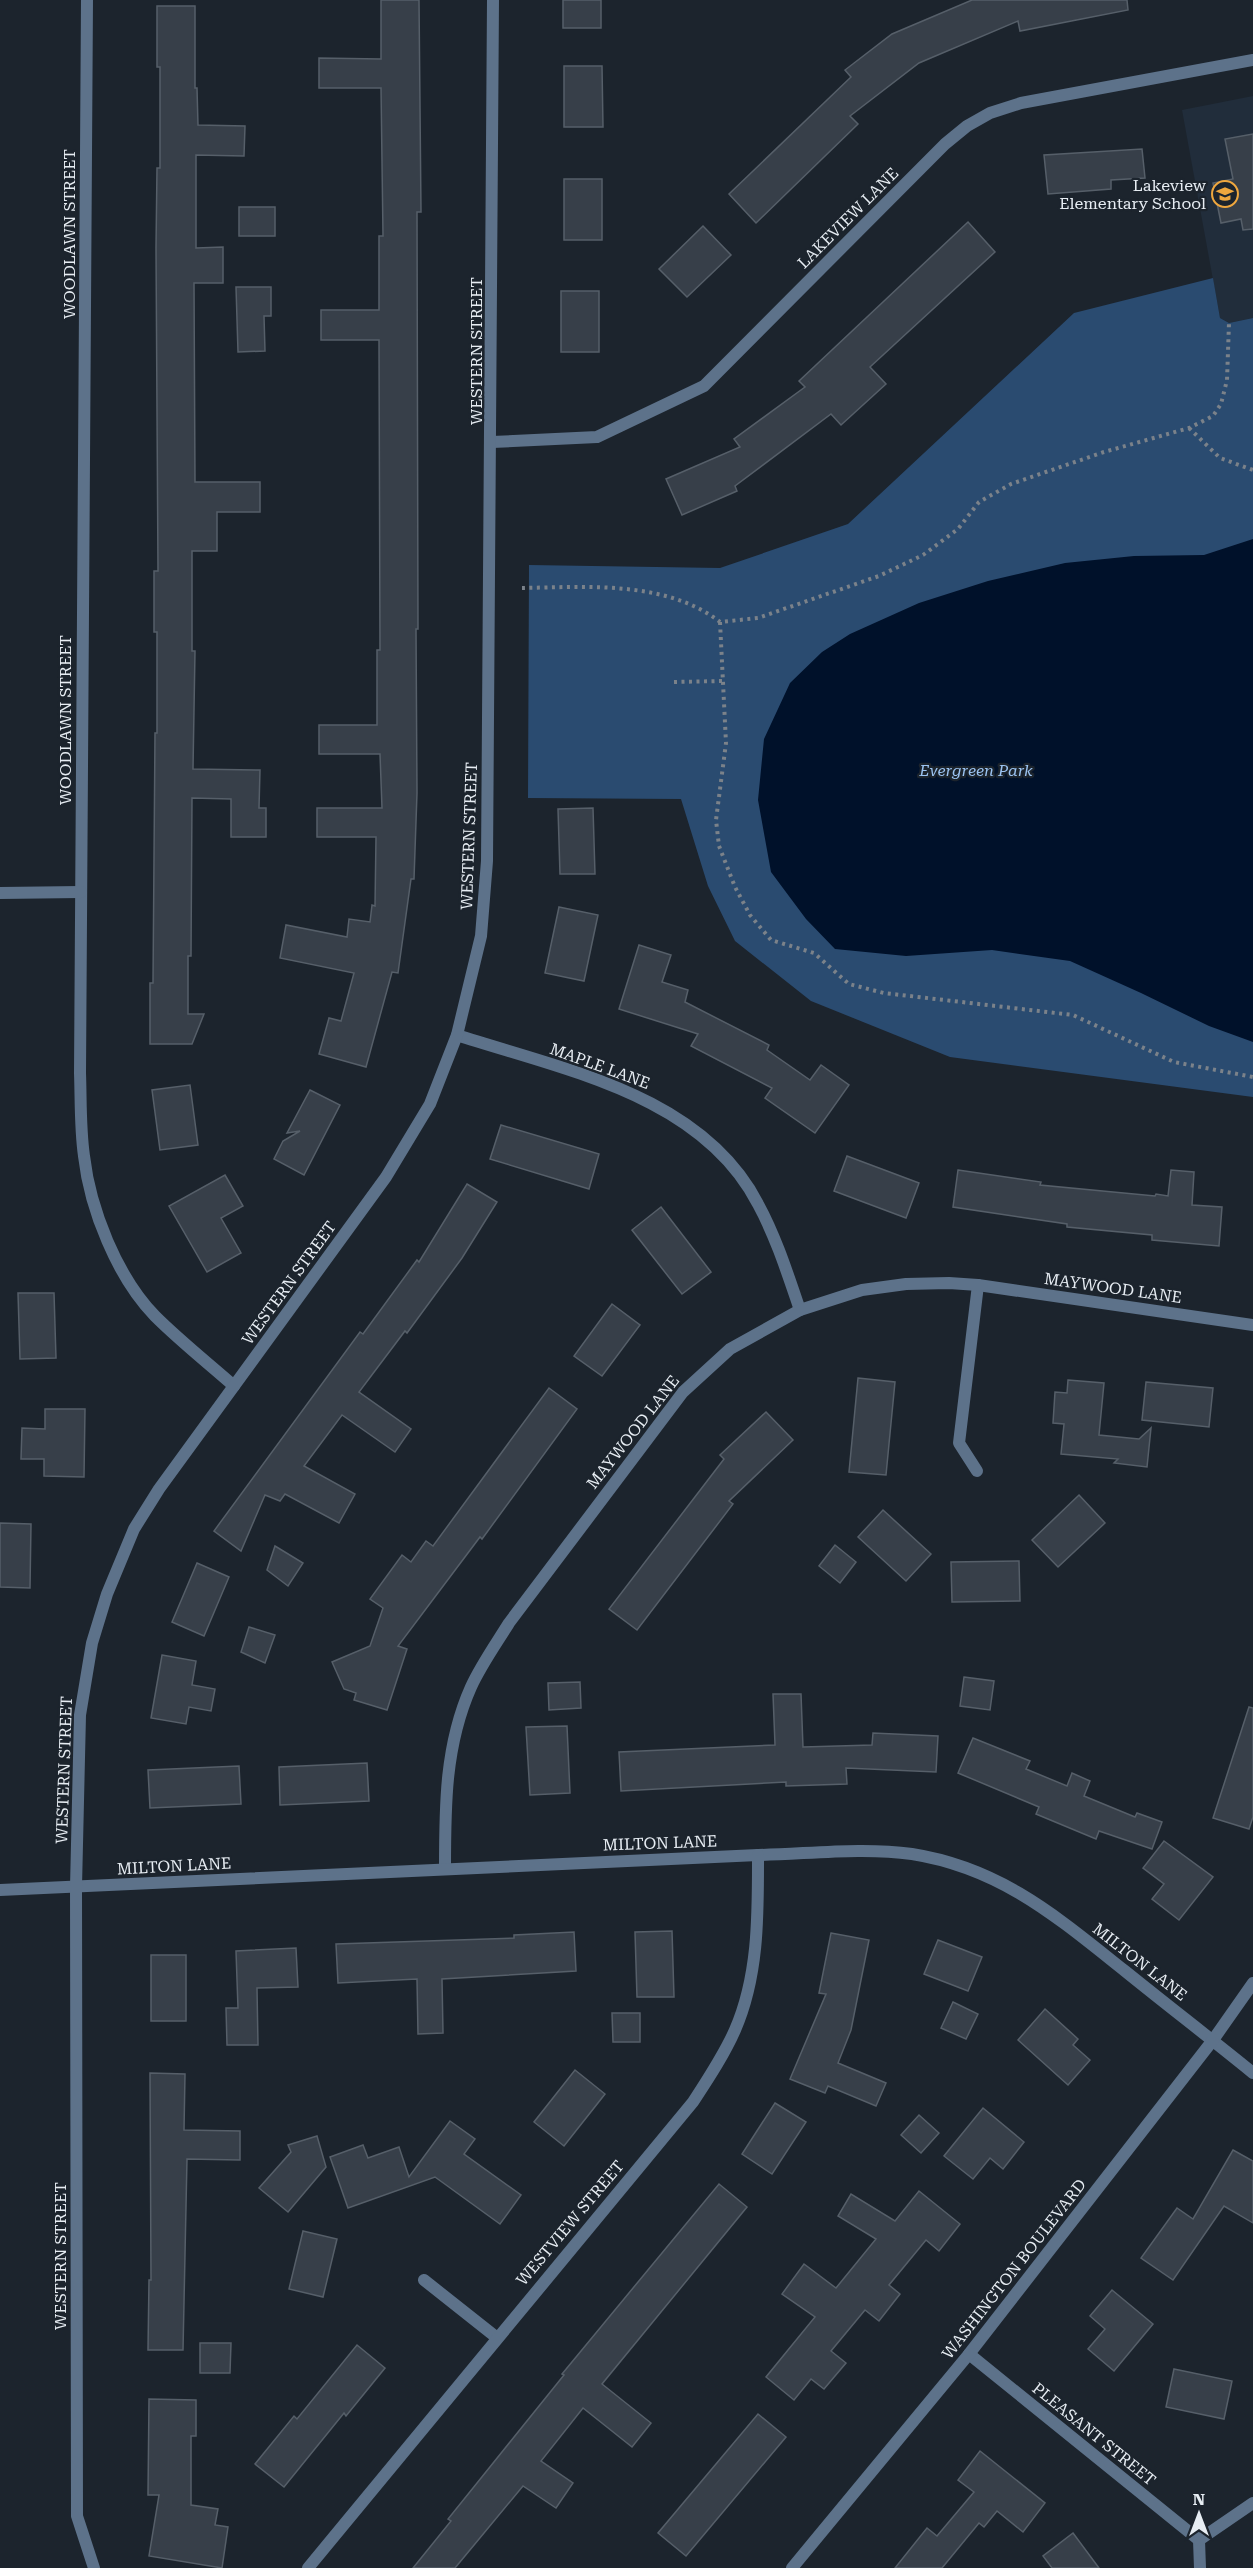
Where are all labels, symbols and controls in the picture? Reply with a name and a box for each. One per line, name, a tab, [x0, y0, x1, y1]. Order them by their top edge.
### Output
street label: WOODLAWN STREET	[60, 149, 79, 319]
street label: LAKEVIEW LANE	[794, 164, 902, 272]
place label: Lakeview Elementary School	[1059, 176, 1207, 213]
school or university icon: Lakeview Elementary School	[1210, 179, 1240, 209]
street label: WESTERN STREET	[467, 277, 486, 425]
street label: WOODLAWN STREET	[56, 635, 75, 805]
park label: Evergreen Park	[918, 761, 1033, 780]
street label: WESTERN STREET	[457, 762, 481, 910]
street label: MAPLE LANE	[547, 1039, 653, 1093]
street label: WESTERN STREET	[238, 1217, 340, 1348]
street label: MAYWOOD LANE	[1043, 1269, 1183, 1307]
street label: MAYWOOD LANE	[583, 1371, 683, 1493]
street label: WESTERN STREET	[52, 1696, 76, 1844]
street label: MILTON LANE	[602, 1832, 718, 1854]
street label: MILTON LANE	[116, 1854, 232, 1878]
street label: MILTON LANE	[1089, 1919, 1191, 2005]
street label: WESTVIEW STREET	[512, 2156, 628, 2289]
street label: WASHINGTON BOULEVARD	[938, 2175, 1090, 2363]
street label: WESTERN STREET	[51, 2182, 70, 2330]
street label: PLEASANT STREET	[1029, 2378, 1160, 2490]
north arrow	[1169, 2484, 1229, 2544]
text: N	[1193, 2490, 1205, 2509]

